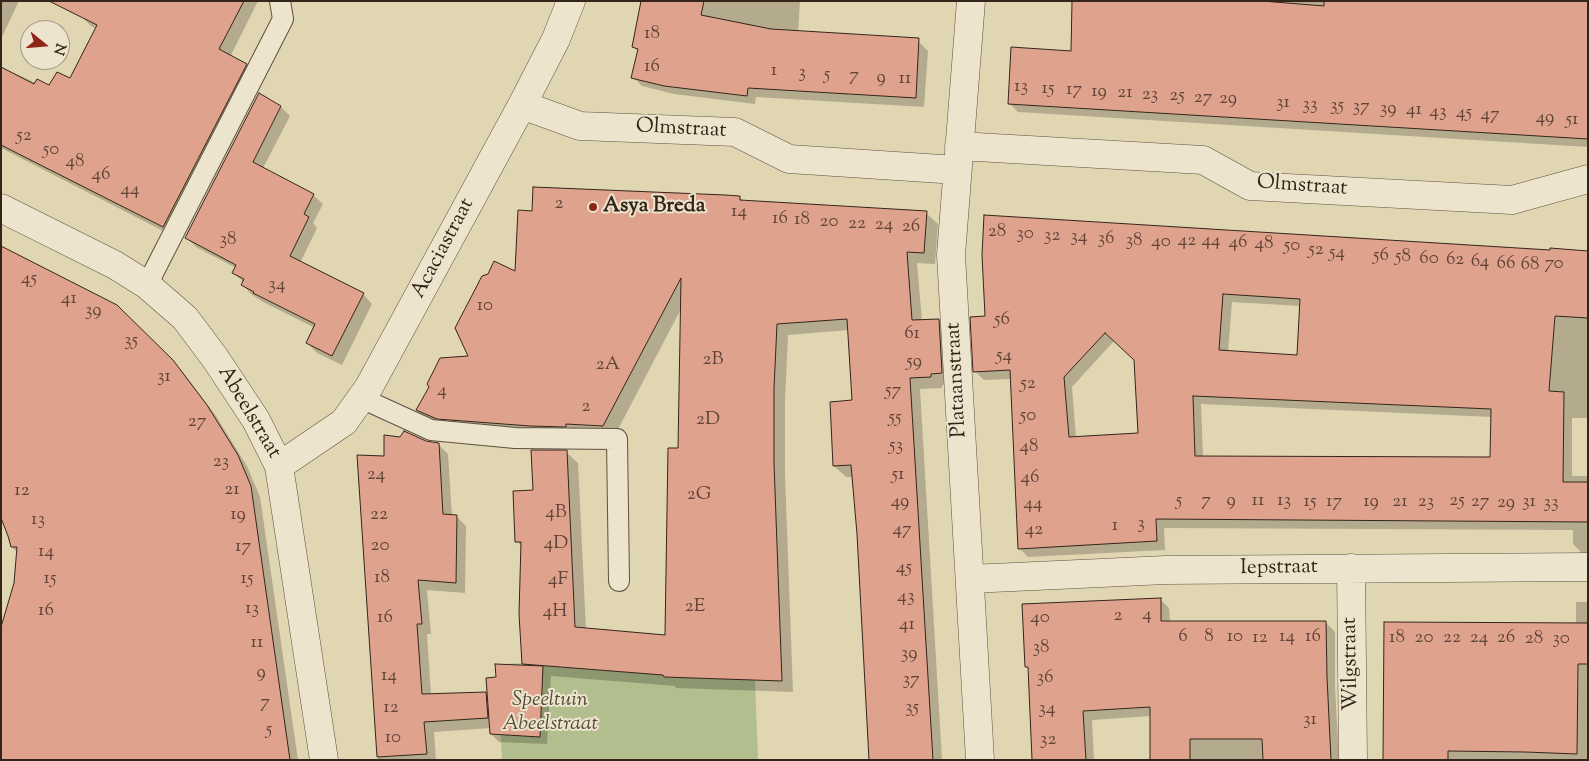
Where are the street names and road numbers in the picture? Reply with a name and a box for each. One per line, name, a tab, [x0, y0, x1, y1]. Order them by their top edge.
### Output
street label: Olmstraat	[635, 115, 727, 145]
street label: Olmstraat	[1256, 171, 1348, 203]
street label: Acaciastraat	[407, 195, 481, 303]
street label: Plataanstraat	[942, 322, 974, 438]
street label: Abeelstraat	[211, 362, 285, 464]
street label: Iepstraat	[1240, 556, 1318, 582]
street label: Wilgstraat	[1339, 617, 1365, 711]

